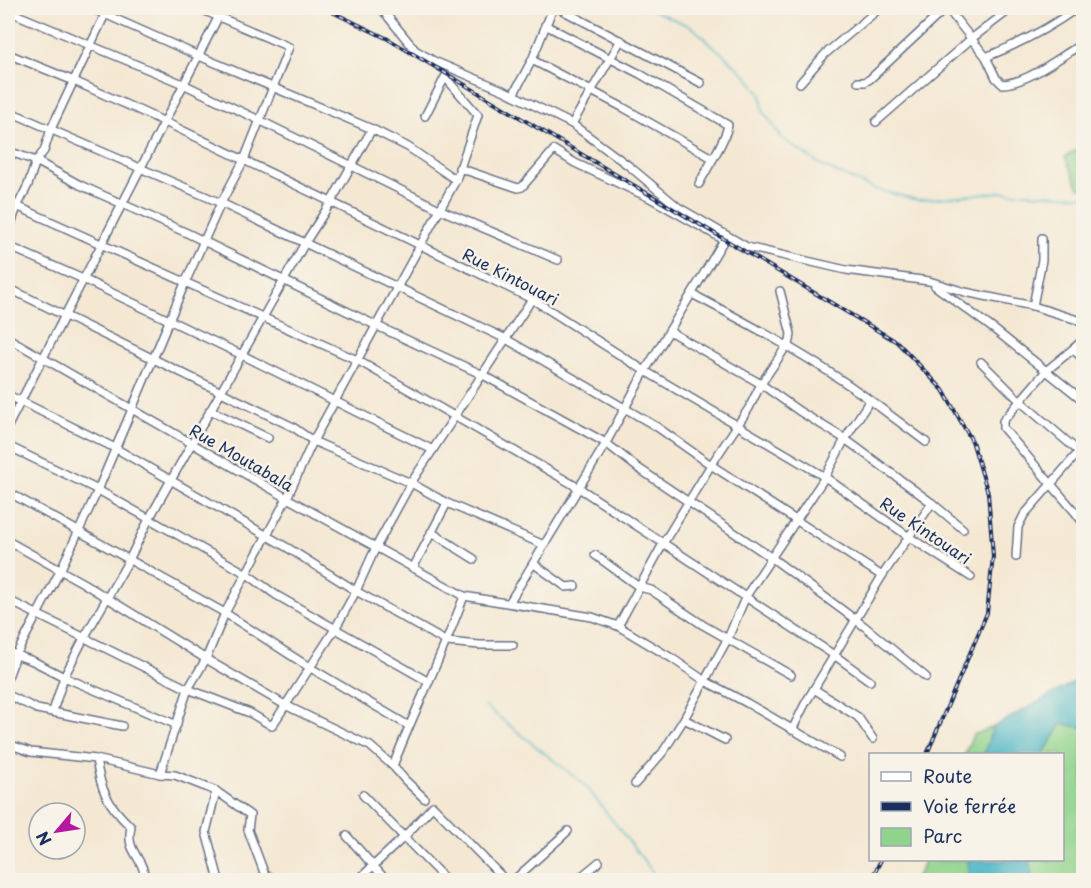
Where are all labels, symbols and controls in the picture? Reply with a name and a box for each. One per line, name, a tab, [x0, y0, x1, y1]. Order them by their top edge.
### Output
street label: Rue Kintouari	[459, 241, 563, 311]
street label: Rue Moutabala	[186, 417, 298, 497]
street label: Rue Kintouari	[876, 491, 976, 569]
legend	[869, 753, 1064, 861]
text: Route	[923, 762, 973, 789]
text: Voie ferrée	[923, 792, 1016, 819]
north arrow	[27, 801, 87, 861]
text: Parc	[923, 822, 962, 849]
text: N	[29, 827, 57, 850]

